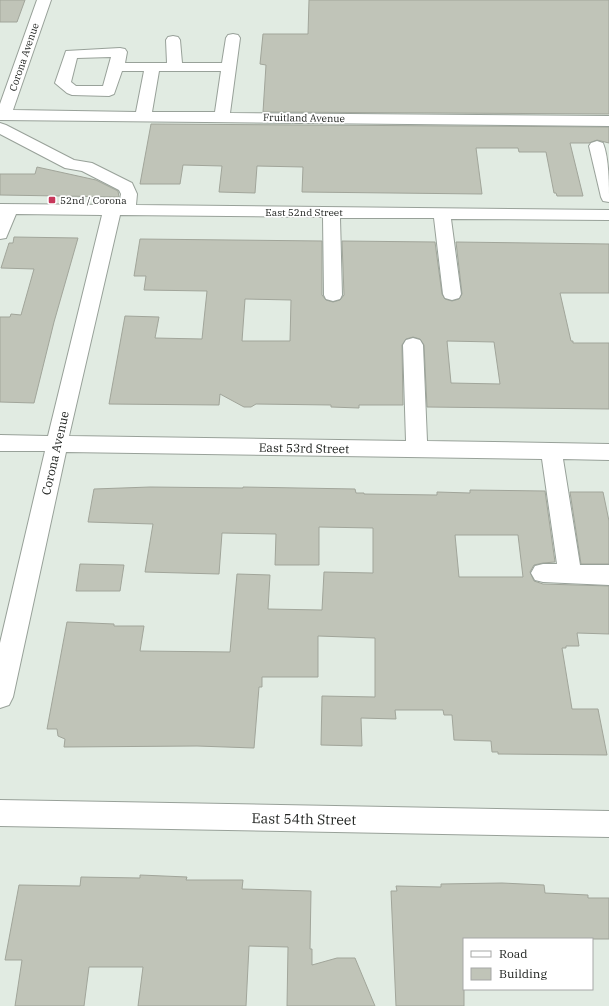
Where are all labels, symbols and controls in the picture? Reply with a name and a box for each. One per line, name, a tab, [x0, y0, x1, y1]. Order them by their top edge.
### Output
street label: Corona Avenue	[6, 21, 42, 93]
street label: Fruitland Avenue	[263, 111, 345, 125]
place label: 52nd / Corona	[60, 194, 127, 207]
marker: 52nd / Corona	[47, 195, 57, 205]
street label: East 52nd Street	[265, 206, 343, 219]
street label: Corona Avenue	[38, 410, 72, 496]
street label: East 53rd Street	[259, 440, 349, 456]
street label: East 54th Street	[252, 809, 357, 829]
legend	[463, 938, 593, 990]
text: Road	[499, 946, 528, 961]
text: Building	[499, 966, 547, 981]

